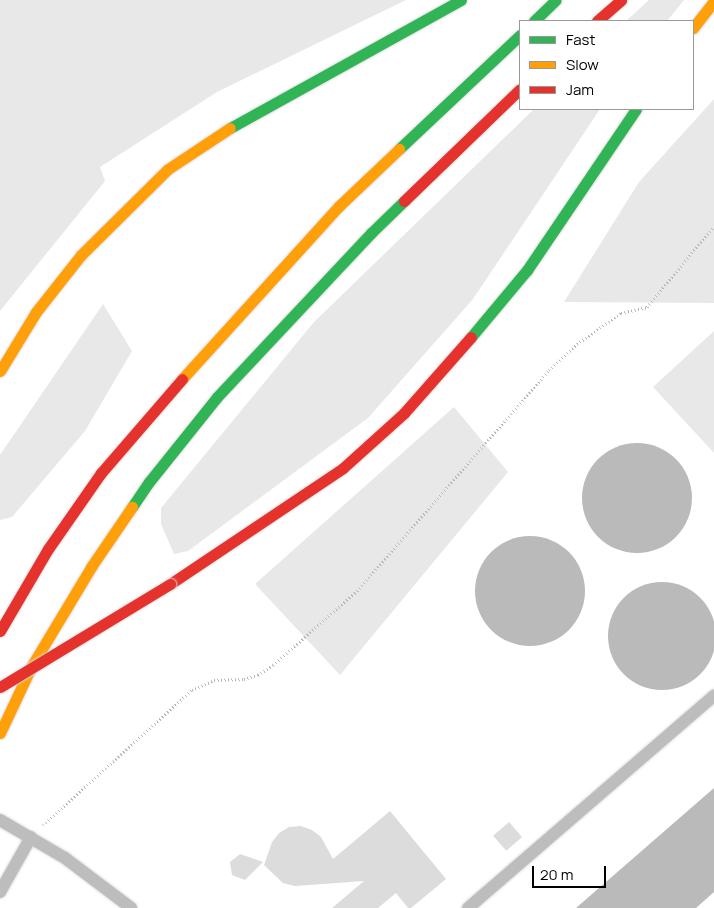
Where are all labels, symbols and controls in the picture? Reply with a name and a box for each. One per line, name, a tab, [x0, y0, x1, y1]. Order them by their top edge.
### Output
legend	[519, 20, 694, 110]
text: Fast	[566, 29, 595, 50]
text: Slow	[566, 54, 599, 75]
text: Jam	[566, 79, 594, 100]
scale bar	[534, 856, 608, 888]
text: 20 m	[540, 864, 573, 885]

